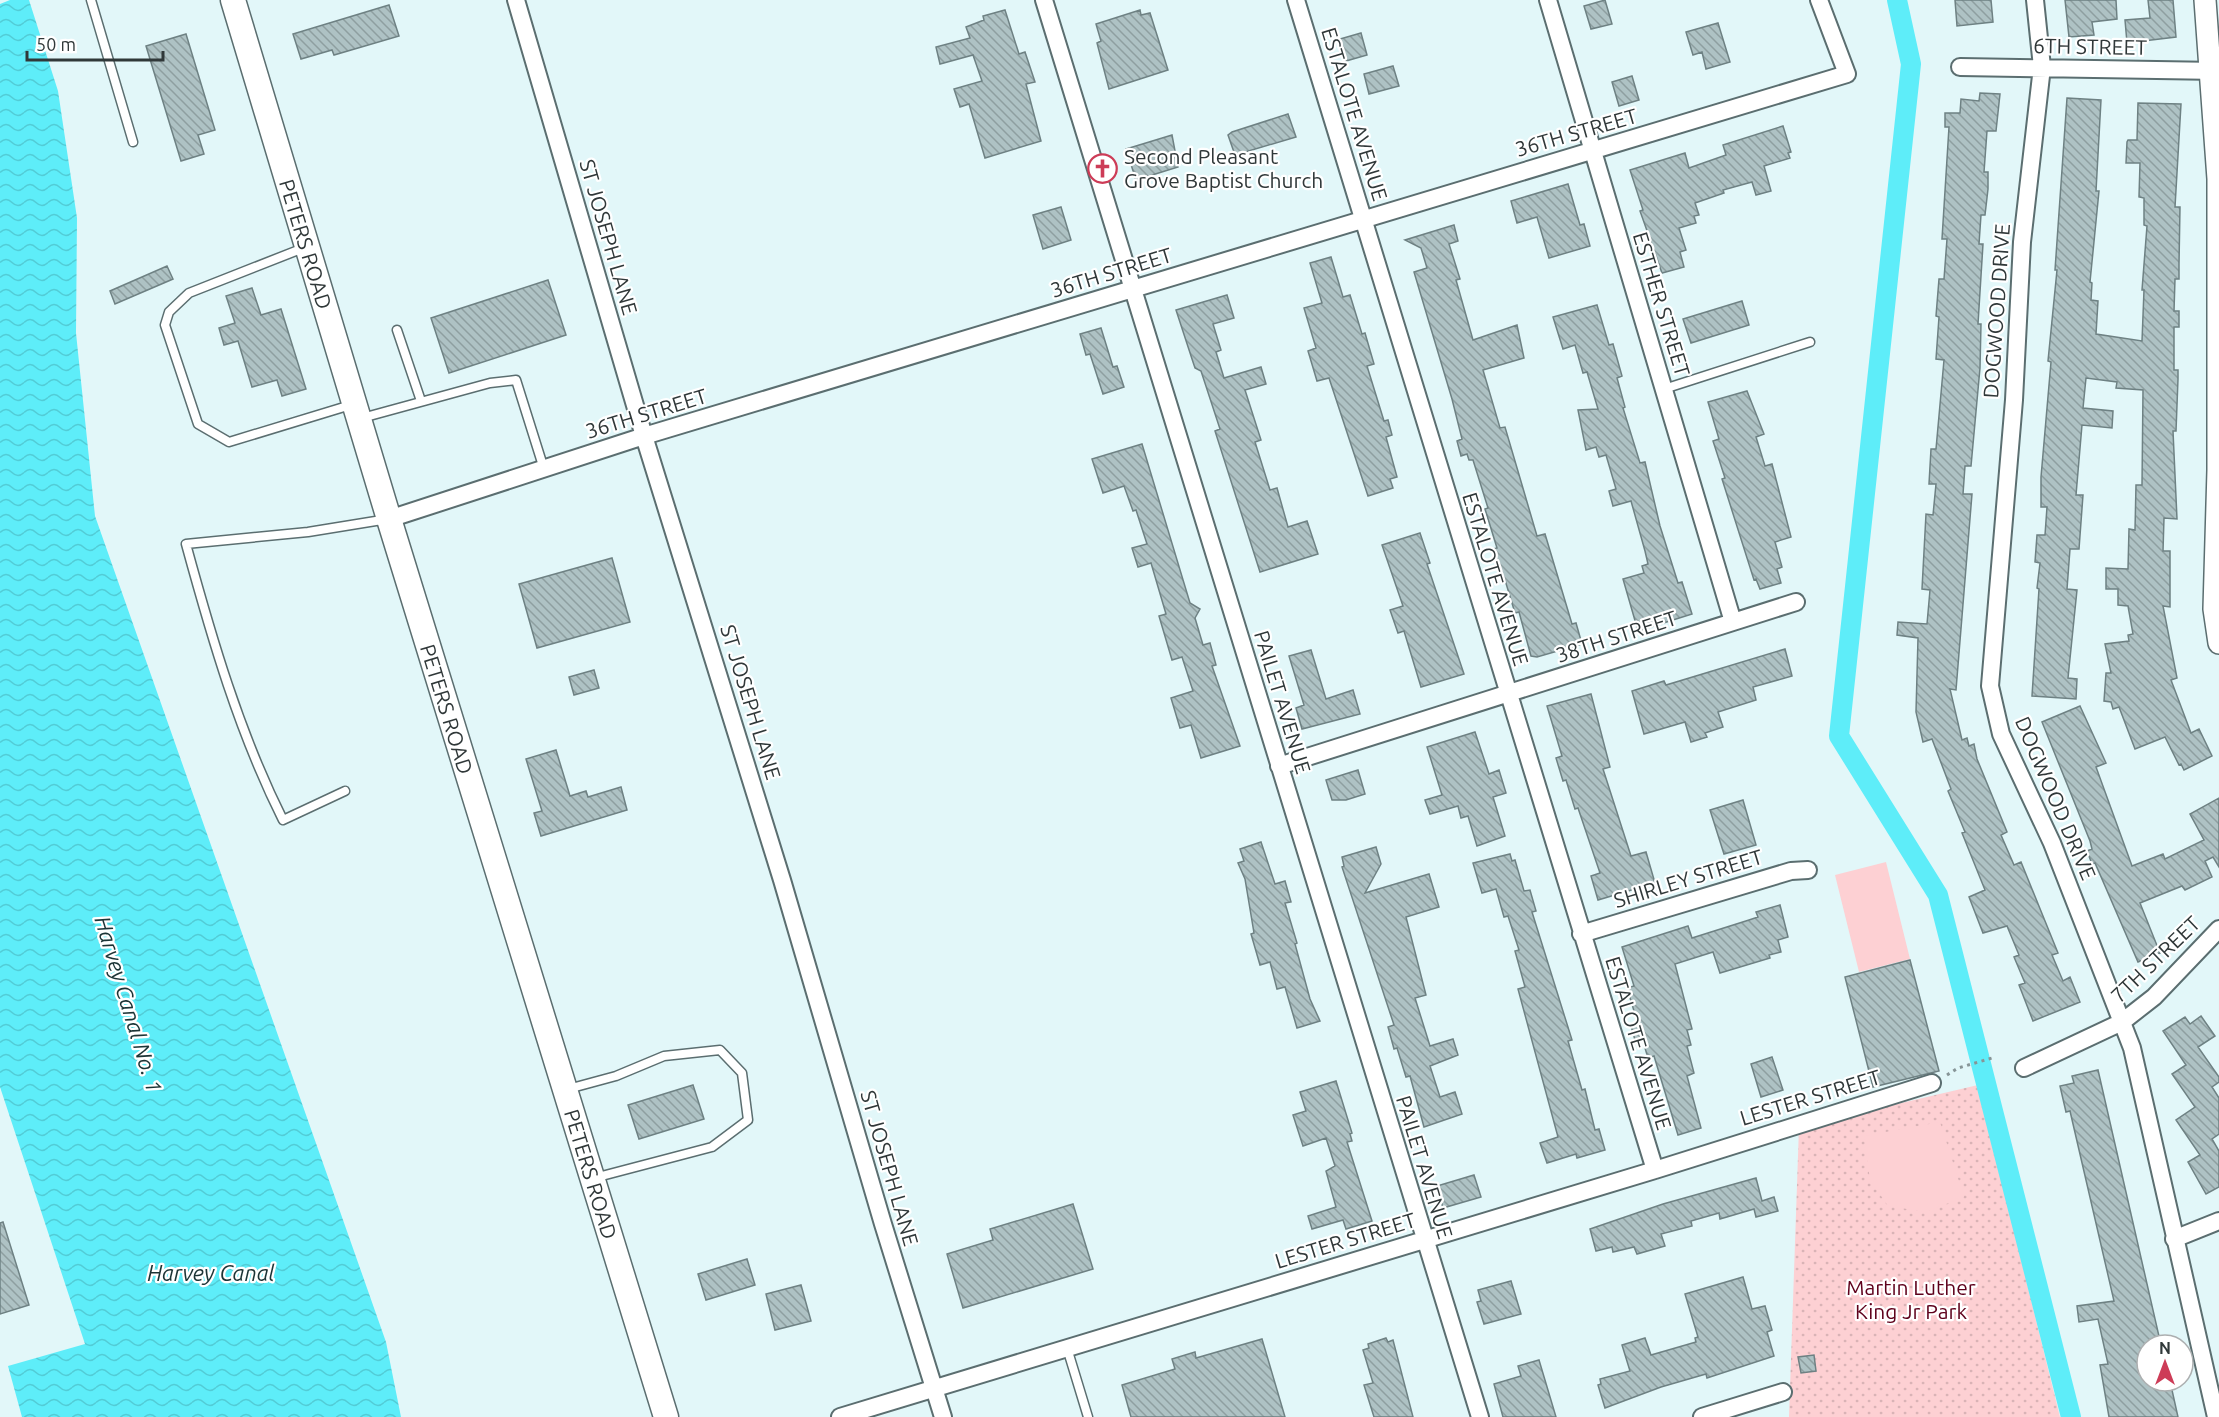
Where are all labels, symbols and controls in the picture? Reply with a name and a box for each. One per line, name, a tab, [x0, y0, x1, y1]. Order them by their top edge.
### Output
scale bar	[27, 24, 164, 62]
street label: ESTALOTE AVENUE	[1317, 24, 1393, 204]
street label: 6TH STREET	[2033, 33, 2147, 59]
text: 50 m	[36, 34, 76, 54]
street label: 36TH STREET	[1512, 103, 1640, 161]
place label: Second Pleasant Grove Baptist Church	[1124, 144, 1323, 192]
church icon: Second Pleasant Grove Baptist Church	[1087, 152, 1119, 184]
street label: ST JOSEPH LANE	[575, 157, 643, 317]
street label: PETERS ROAD	[275, 176, 337, 312]
street label: DOGWOOD DRIVE	[1978, 223, 2014, 399]
street label: ESTHER STREET	[1629, 229, 1695, 379]
street label: 36TH STREET	[1047, 242, 1175, 302]
street label: 36TH STREET	[582, 383, 710, 443]
street label: ESTALOTE AVENUE	[1458, 489, 1534, 669]
street label: 38TH STREET	[1552, 605, 1680, 667]
street label: ST JOSEPH LANE	[716, 622, 786, 782]
street label: PAILET AVENUE	[1250, 628, 1316, 776]
street label: PETERS ROAD	[416, 641, 478, 777]
street label: DOGWOOD DRIVE	[2011, 713, 2101, 883]
street label: SHIRLEY STREET	[1611, 844, 1766, 912]
street label: 7TH STREET	[2106, 911, 2205, 1007]
water label: Harvey Canal No. 1	[90, 913, 168, 1095]
street label: ESTALOTE AVENUE	[1601, 953, 1677, 1133]
street label: LESTER STREET	[1737, 1064, 1884, 1130]
street label: ST JOSEPH LANE	[856, 1088, 924, 1248]
street label: PAILET AVENUE	[1392, 1093, 1458, 1241]
street label: PETERS ROAD	[560, 1106, 622, 1242]
street label: LESTER STREET	[1272, 1207, 1419, 1273]
water label: Harvey Canal	[147, 1260, 275, 1285]
park label: Martin Luther King Jr Park	[1846, 1275, 1976, 1323]
north arrow	[2135, 1333, 2195, 1393]
text: N	[2159, 1339, 2171, 1357]

